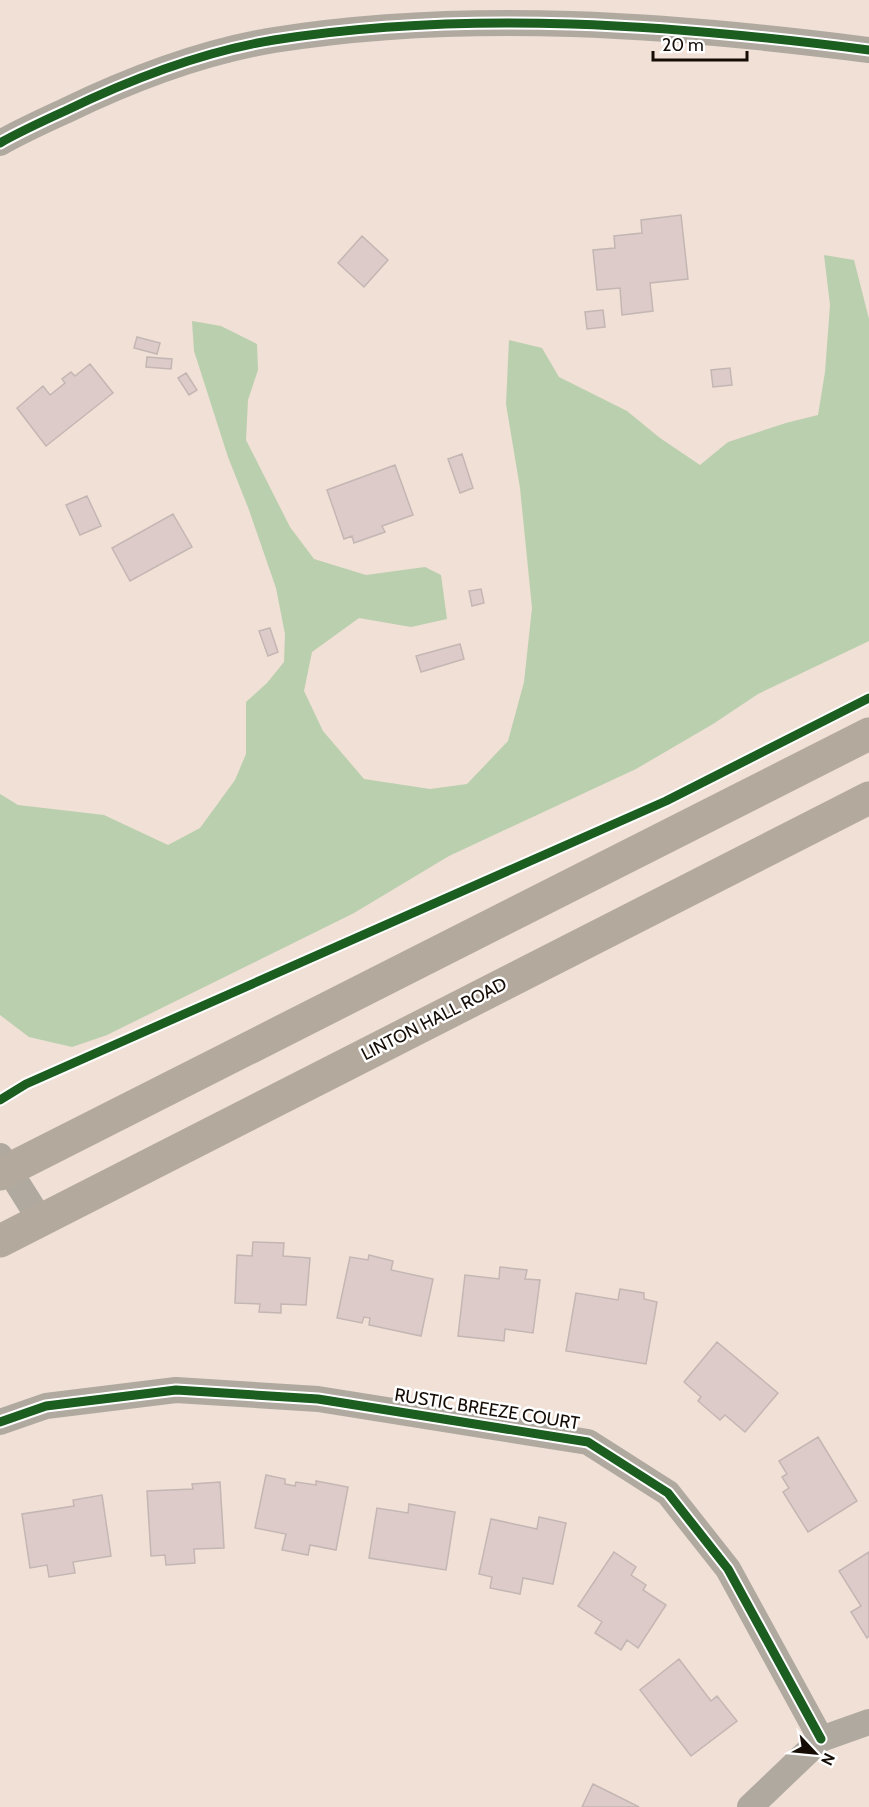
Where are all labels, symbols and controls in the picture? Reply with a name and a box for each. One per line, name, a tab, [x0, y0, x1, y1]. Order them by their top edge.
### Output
scale bar	[653, 24, 748, 62]
text: 20 m	[662, 34, 704, 56]
street label: LINTON HALL ROAD	[357, 973, 511, 1065]
street label: RUSTIC BREEZE COURT	[393, 1383, 582, 1435]
north arrow	[785, 1723, 845, 1783]
text: N	[817, 1750, 839, 1769]

